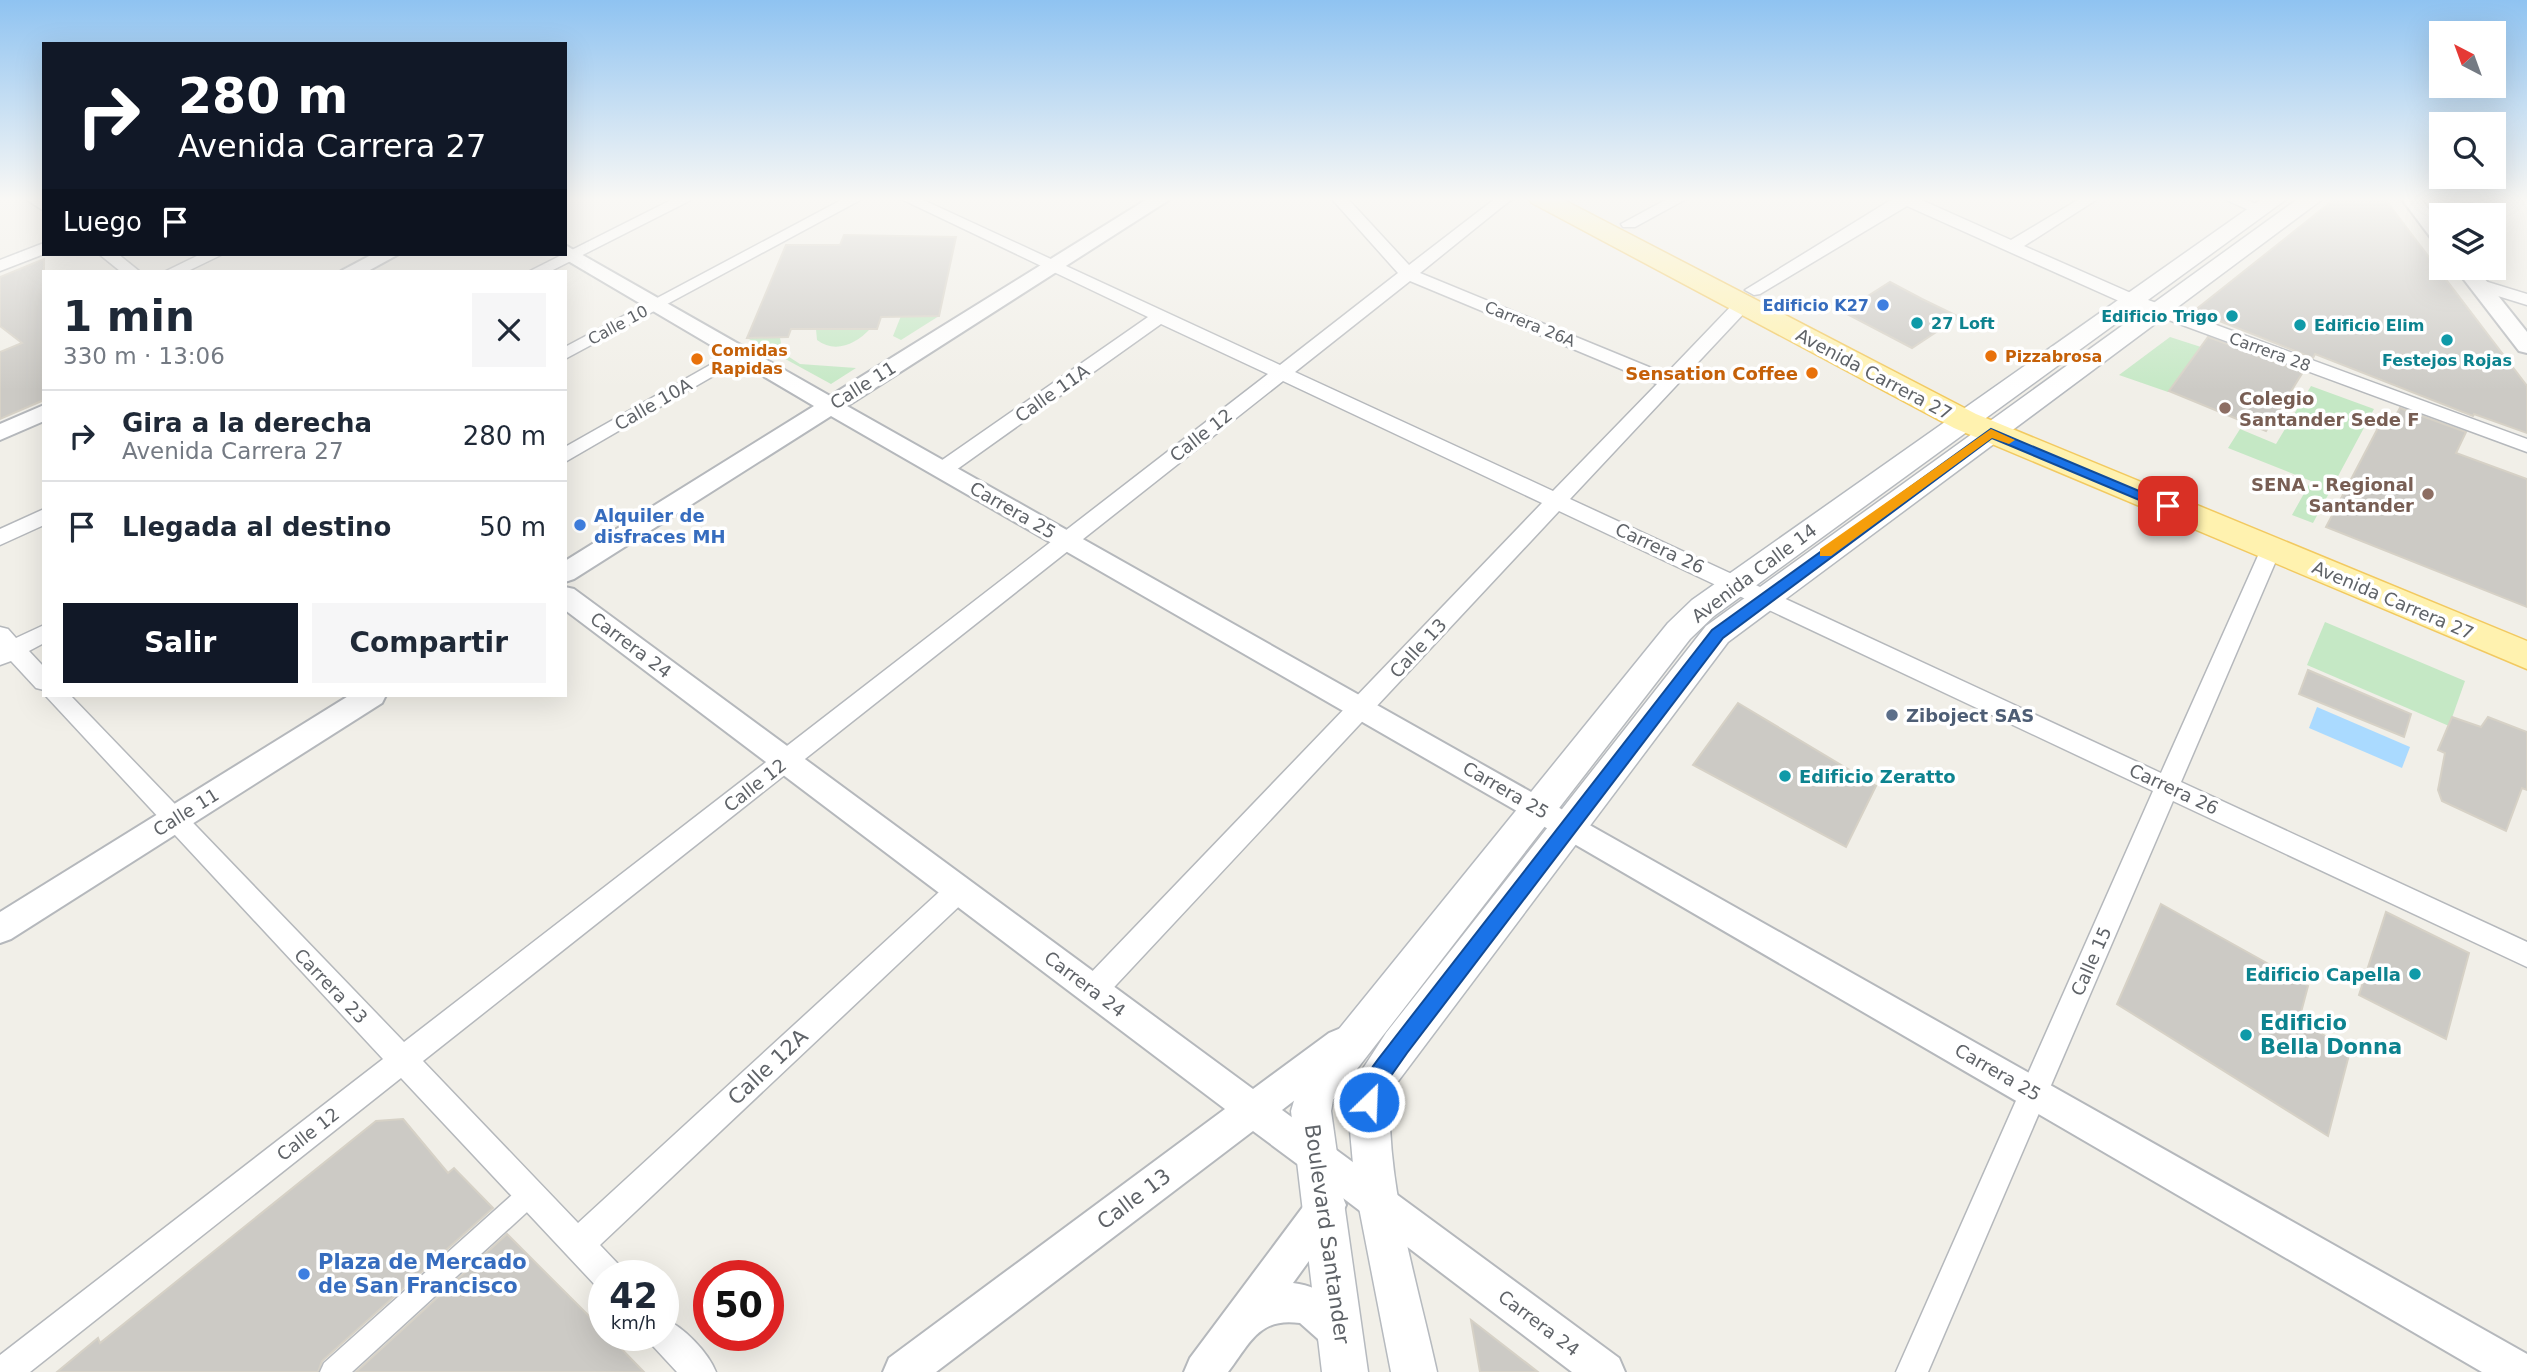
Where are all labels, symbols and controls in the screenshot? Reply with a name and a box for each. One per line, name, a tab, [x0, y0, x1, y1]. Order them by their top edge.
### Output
north arrow	[2429, 21, 2506, 98]
map controls	[2429, 21, 2506, 280]
text: 280 m	[178, 68, 348, 125]
icon: right	[63, 70, 154, 161]
button: search	[2429, 112, 2506, 189]
text: Avenida Carrera 27	[178, 127, 486, 165]
icon: arrive	[156, 203, 194, 241]
button: layers	[2429, 203, 2506, 280]
text: Luego	[63, 207, 142, 237]
text: 1 min	[63, 292, 195, 341]
button: close	[472, 293, 546, 367]
place label: Edificio K27	[1762, 296, 1869, 315]
street label: Carrera 26A	[1482, 297, 1578, 351]
marker: Edificio K27	[1875, 297, 1891, 313]
street label: Calle 10	[585, 301, 651, 349]
place label: Edificio Trigo	[2101, 307, 2218, 326]
marker: Edificio Trigo	[2224, 308, 2240, 324]
place label: 27 Loft	[1931, 314, 1995, 333]
marker: 27 Loft	[1909, 315, 1925, 331]
place label: Edificio Elim	[2314, 316, 2424, 335]
marker: Edificio Elim	[2292, 317, 2308, 333]
street label: Avenida Carrera 27	[1793, 324, 1955, 424]
street label: Carrera 28	[2227, 329, 2313, 375]
marker: Festejos Rojas	[2439, 332, 2455, 348]
place label: Comidas Rapidas	[711, 341, 788, 378]
text: 330 m · 13:06	[63, 343, 225, 369]
place label: Pizzabrosa	[2005, 347, 2102, 366]
marker: Pizzabrosa	[1983, 348, 1999, 364]
marker: Comidas Rapidas	[689, 351, 705, 367]
place label: Festejos Rojas	[2382, 351, 2512, 370]
street label: Calle 11	[826, 357, 900, 413]
street label: Calle 11A	[1011, 359, 1094, 426]
place label: Sensation Coffee	[1625, 363, 1798, 384]
marker: Sensation Coffee	[1804, 365, 1820, 381]
street label: Calle 10A	[611, 373, 696, 434]
place label: Colegio Santander Sede F	[2239, 388, 2420, 430]
marker: Colegio Santander Sede F	[2217, 400, 2233, 416]
street label: Calle 12	[1166, 404, 1236, 466]
text: Gira a la derecha	[122, 408, 372, 438]
icon: right	[63, 417, 101, 455]
text: 280 m	[463, 421, 546, 451]
text: Avenida Carrera 27	[122, 438, 344, 464]
place label: SENA - Regional Santander	[2251, 474, 2414, 516]
pin	[2138, 476, 2198, 536]
street label: Carrera 25	[966, 477, 1060, 543]
marker: SENA - Regional Santander	[2420, 486, 2436, 502]
icon: arrive	[2149, 487, 2187, 525]
place label: Alquiler de disfraces MH	[594, 505, 725, 547]
icon: arrive	[63, 508, 101, 546]
text: Llegada al destino	[122, 512, 391, 542]
text: 50 m	[479, 512, 546, 542]
marker: Alquiler de disfraces MH	[572, 517, 588, 533]
street label: Carrera 26	[1612, 518, 1708, 578]
street label: Avenida Calle 14	[1687, 519, 1821, 627]
street label: Avenida Carrera 27	[2309, 556, 2477, 644]
button: Salir	[63, 603, 298, 683]
button: Compartir	[312, 603, 546, 683]
street label: Carrera 24	[586, 608, 676, 682]
street label: Calle 13	[1385, 614, 1451, 682]
place label: Ziboject SAS	[1906, 705, 2034, 726]
marker: Ziboject SAS	[1884, 707, 1900, 723]
street label: Calle 12	[720, 754, 790, 816]
street label: Carrera 25	[1459, 757, 1553, 823]
street label: Carrera 26	[2126, 759, 2222, 819]
place label: Edificio Zeratto	[1799, 766, 1956, 787]
marker: Edificio Zeratto	[1777, 768, 1793, 784]
street label: Calle 11	[149, 784, 223, 840]
street label: Calle 15	[2066, 923, 2116, 999]
street label: Carrera 23	[290, 944, 372, 1028]
street label: Carrera 24	[1040, 947, 1130, 1021]
place label: Edificio Capella	[2245, 964, 2401, 985]
marker: Edificio Capella	[2407, 966, 2423, 982]
place label: Edificio Bella Donna	[2260, 1011, 2402, 1059]
street label: Calle 12A	[723, 1024, 813, 1110]
marker: Edificio Bella Donna	[2238, 1027, 2254, 1043]
street label: Carrera 25	[1951, 1039, 2045, 1105]
position arrow	[1332, 1065, 1406, 1139]
street label: Calle 12	[273, 1103, 343, 1165]
street label: Boulevard Santander	[1300, 1123, 1354, 1346]
street label: Calle 13	[1093, 1164, 1175, 1234]
place label: Plaza de Mercado de San Francisco	[318, 1250, 527, 1298]
speed limit sign: 50	[693, 1260, 784, 1351]
marker: Plaza de Mercado de San Francisco	[296, 1266, 312, 1282]
text: 42	[609, 1276, 658, 1316]
street label: Carrera 24	[1494, 1286, 1584, 1360]
text: km/h	[611, 1312, 656, 1333]

